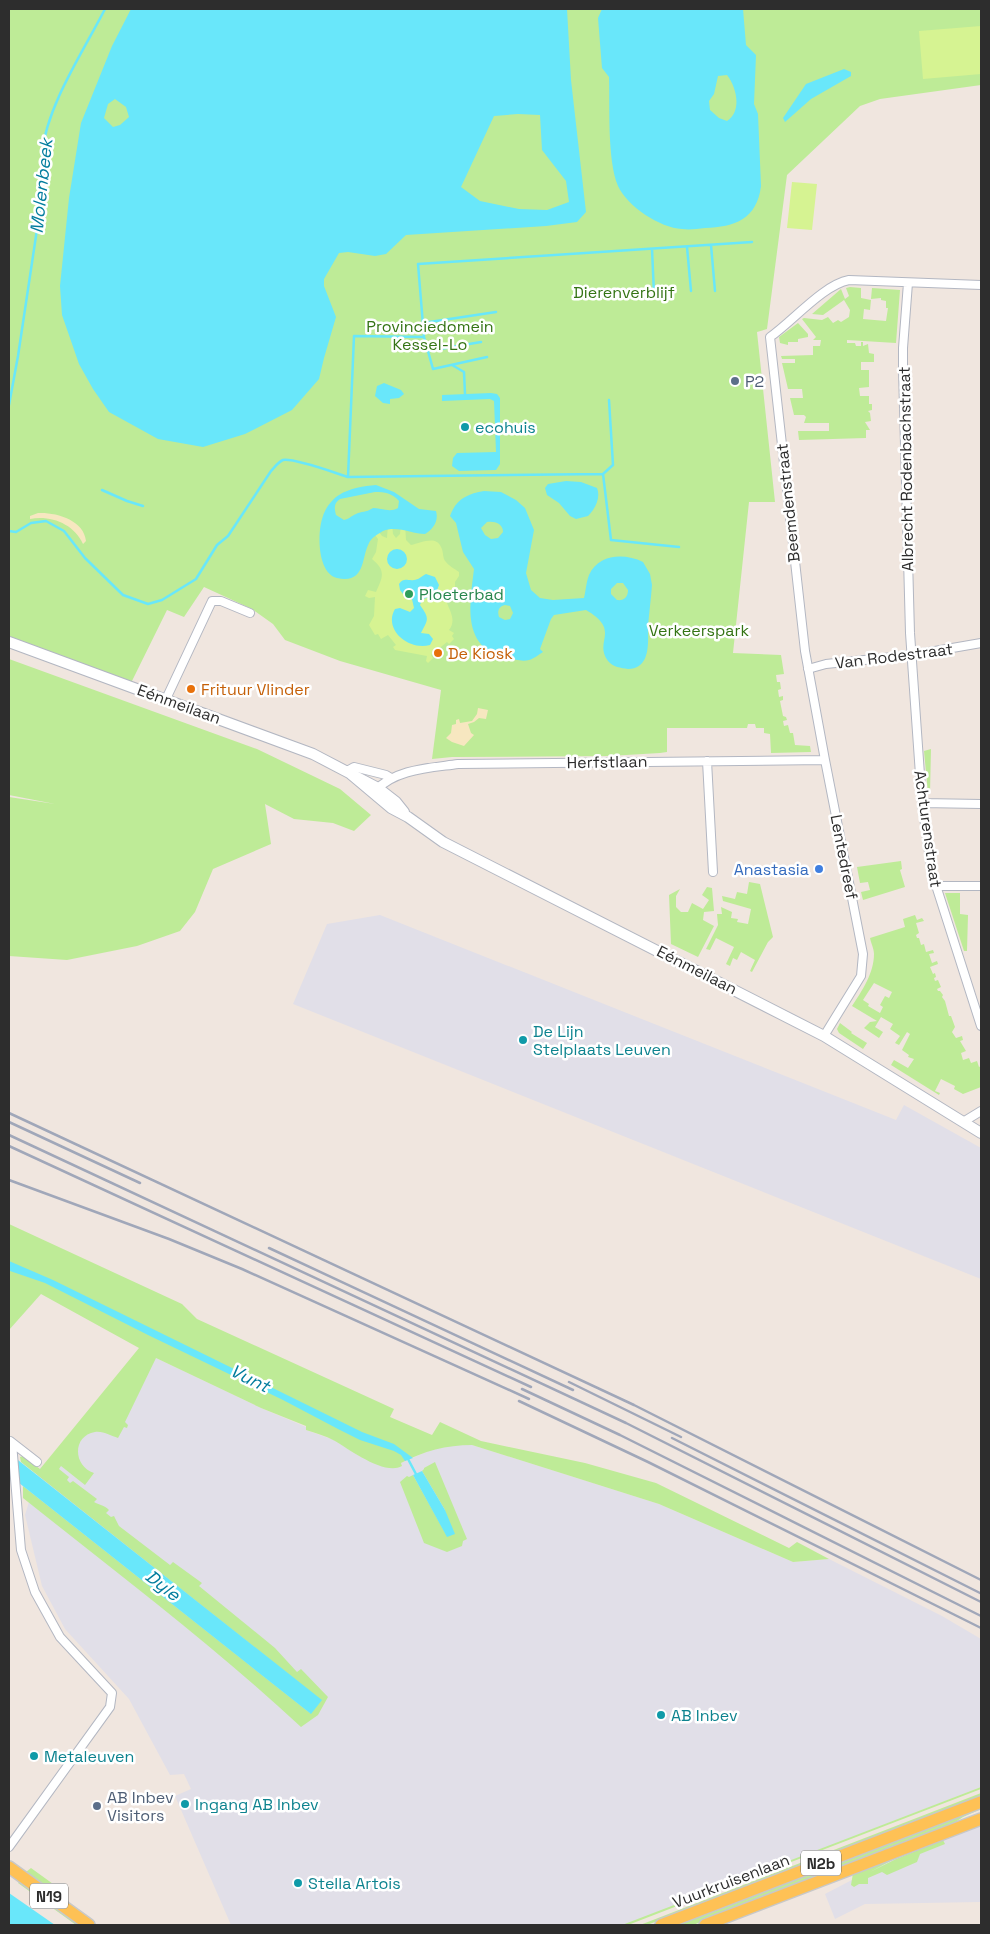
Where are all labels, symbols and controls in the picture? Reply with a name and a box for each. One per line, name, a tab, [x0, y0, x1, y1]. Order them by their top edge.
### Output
water label: Molenbeek	[25, 135, 58, 235]
park label: Dierenverblijf	[573, 282, 675, 303]
park label: Provinciedomein Kessel-Lo	[366, 316, 494, 355]
street label: Albrecht Rodenbachstraat	[894, 366, 918, 572]
place label: P2	[745, 371, 764, 392]
marker: P2	[729, 375, 741, 387]
place label: ecohuis	[475, 417, 536, 438]
marker: ecohuis	[459, 421, 471, 433]
street label: Beemdenstraat	[771, 442, 805, 564]
place label: Ploeterbad	[419, 584, 504, 605]
marker: Ploeterbad	[403, 588, 415, 600]
park label: Verkeerspark	[649, 620, 750, 641]
street label: Van Rodestraat	[834, 638, 954, 674]
place label: De Kiosk	[448, 643, 513, 664]
marker: De Kiosk	[432, 647, 444, 659]
street label: Eénmeilaan	[134, 679, 224, 729]
place label: Frituur Vlinder	[201, 679, 310, 700]
marker: Frituur Vlinder	[185, 683, 197, 695]
street label: Herfstlaan	[566, 751, 648, 773]
street label: Achturenstraat	[909, 769, 947, 889]
street label: Lentedreef	[825, 813, 863, 901]
place label: Anastasia	[734, 859, 809, 880]
marker: Anastasia	[813, 863, 825, 875]
street label: Eénmeilaan	[653, 941, 741, 999]
place label: De Lijn Stelplaats Leuven	[533, 1021, 671, 1060]
marker: De Lijn Stelplaats Leuven	[517, 1034, 529, 1046]
water label: Vunt	[227, 1359, 275, 1398]
water label: Dyle	[141, 1564, 186, 1607]
place label: AB Inbev	[671, 1705, 738, 1726]
marker: AB Inbev	[655, 1709, 667, 1721]
place label: Metaleuven	[44, 1746, 134, 1767]
marker: Metaleuven	[28, 1750, 40, 1762]
place label: AB Inbev Visitors	[107, 1787, 174, 1826]
place label: Ingang AB Inbev	[195, 1794, 319, 1815]
marker: Ingang AB Inbev	[179, 1798, 191, 1810]
marker: AB Inbev Visitors	[91, 1800, 103, 1812]
street label: Vuurkruisenlaan	[670, 1849, 792, 1913]
road number: N2b	[801, 1850, 841, 1876]
place label: Stella Artois	[308, 1873, 401, 1894]
marker: Stella Artois	[292, 1877, 304, 1889]
road number: N19	[30, 1884, 68, 1908]

